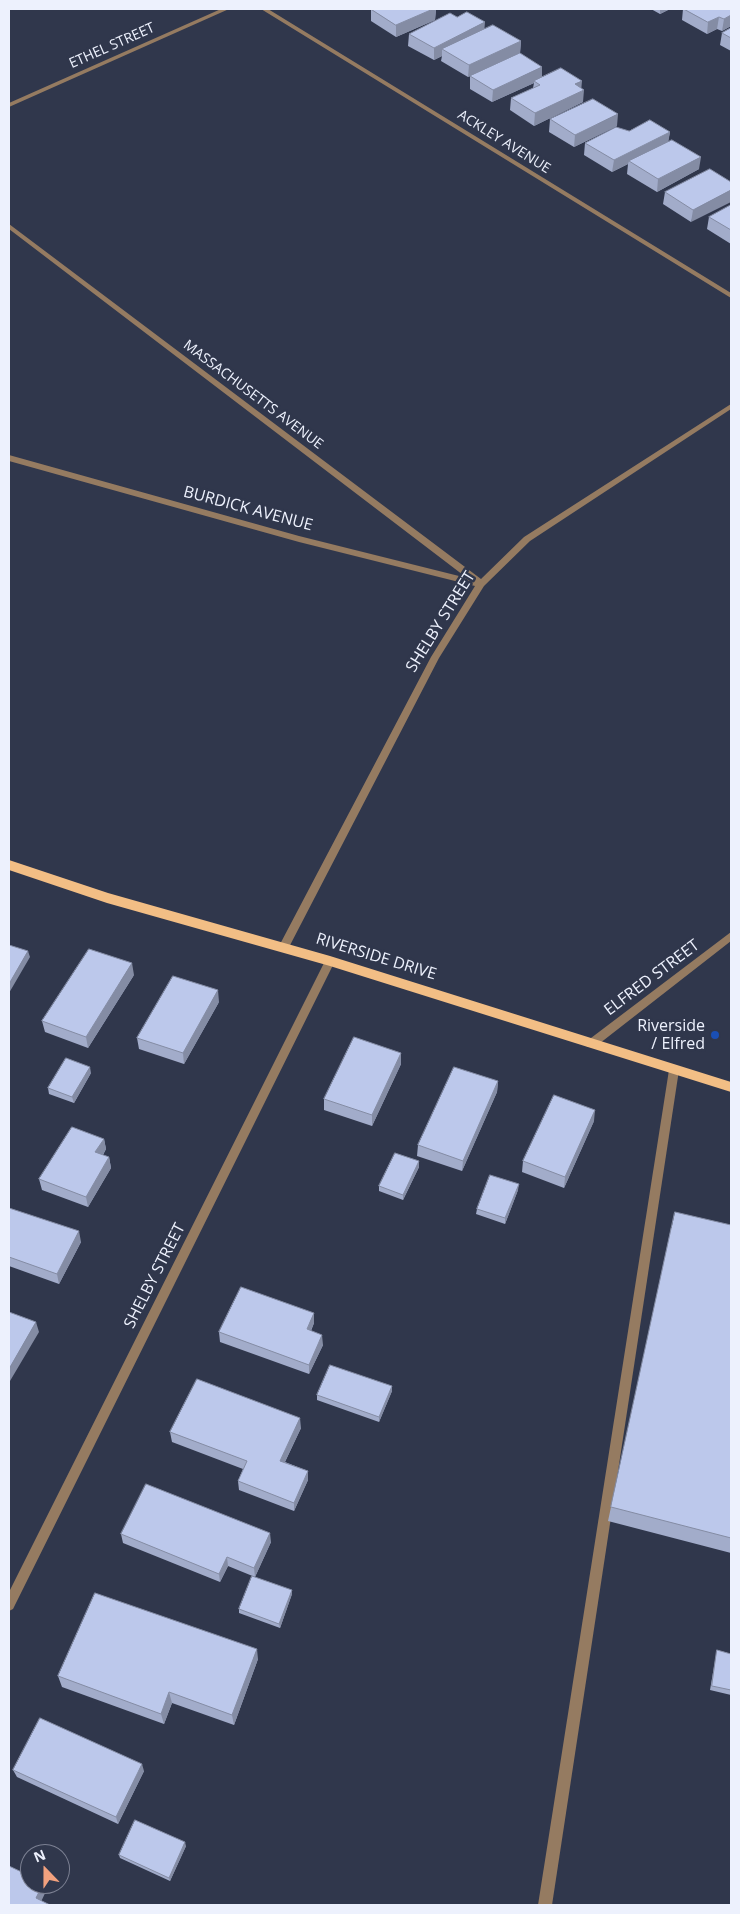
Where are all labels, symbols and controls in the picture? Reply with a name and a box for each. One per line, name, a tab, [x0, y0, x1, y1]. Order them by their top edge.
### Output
street label: ETHEL STREET	[67, 20, 157, 72]
street label: ACKLEY AVENUE	[454, 107, 554, 177]
street label: MASSACHUSETTS AVENUE	[180, 337, 326, 453]
street label: BURDICK AVENUE	[181, 482, 315, 536]
street label: SHELBY STREET	[402, 568, 480, 676]
street label: RIVERSIDE DRIVE	[313, 930, 439, 984]
street label: ELFRED STREET	[601, 936, 703, 1020]
place label: Riverside / Elfred	[637, 1016, 705, 1054]
marker: Riverside / Elfred	[709, 1029, 721, 1041]
street label: SHELBY STREET	[120, 1220, 190, 1332]
north arrow	[20, 1844, 70, 1894]
text: N	[31, 1845, 48, 1867]

